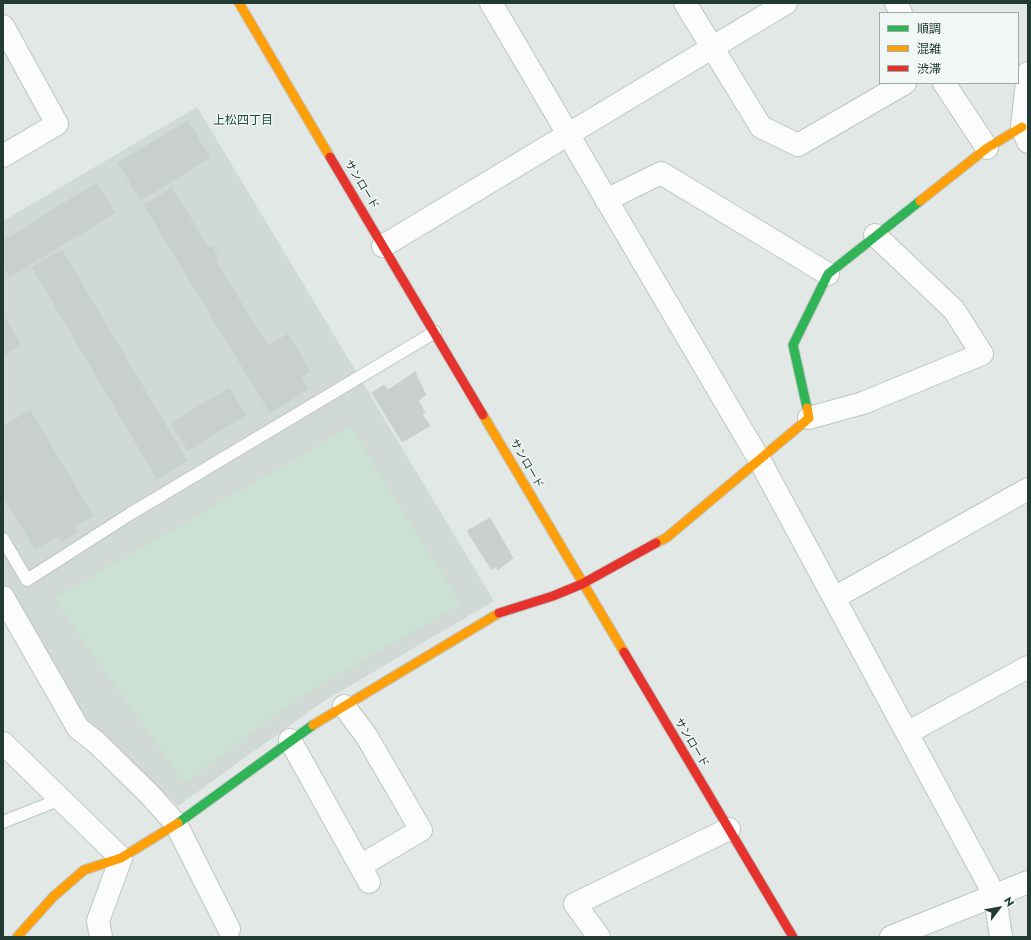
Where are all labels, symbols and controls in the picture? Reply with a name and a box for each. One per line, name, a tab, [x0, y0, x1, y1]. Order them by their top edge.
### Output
legend	[879, 12, 1019, 84]
text: 順調	[917, 20, 941, 38]
text: 混雑	[917, 40, 941, 58]
text: 渋滞	[917, 60, 941, 78]
district label: 上松四丁目	[213, 114, 273, 128]
street label: サンロード	[341, 158, 381, 212]
street label: サンロード	[507, 437, 545, 491]
street label: サンロード	[671, 716, 711, 770]
north arrow	[979, 888, 1019, 928]
text: N	[1000, 894, 1018, 910]

